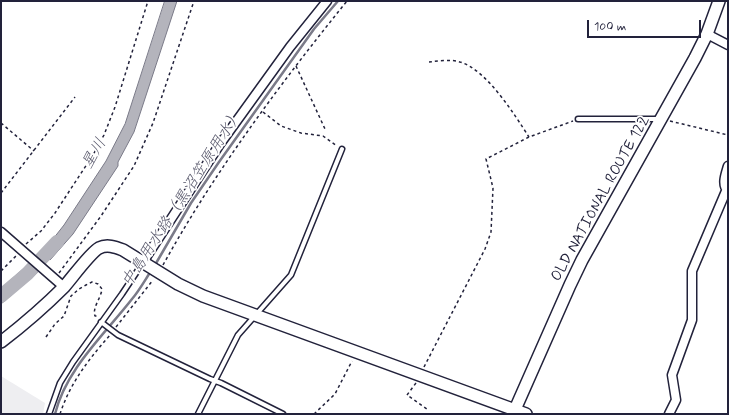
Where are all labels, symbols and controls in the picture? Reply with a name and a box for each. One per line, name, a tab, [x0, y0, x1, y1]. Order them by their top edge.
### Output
scale bar	[589, 12, 703, 38]
text: 100 m	[594, 19, 626, 35]
water label: 中島用水路（黒沼笠原用水）	[118, 107, 248, 291]
street label: OLD NATIONAL ROUTE 122	[548, 113, 654, 285]
water label: 星川	[79, 135, 111, 173]

